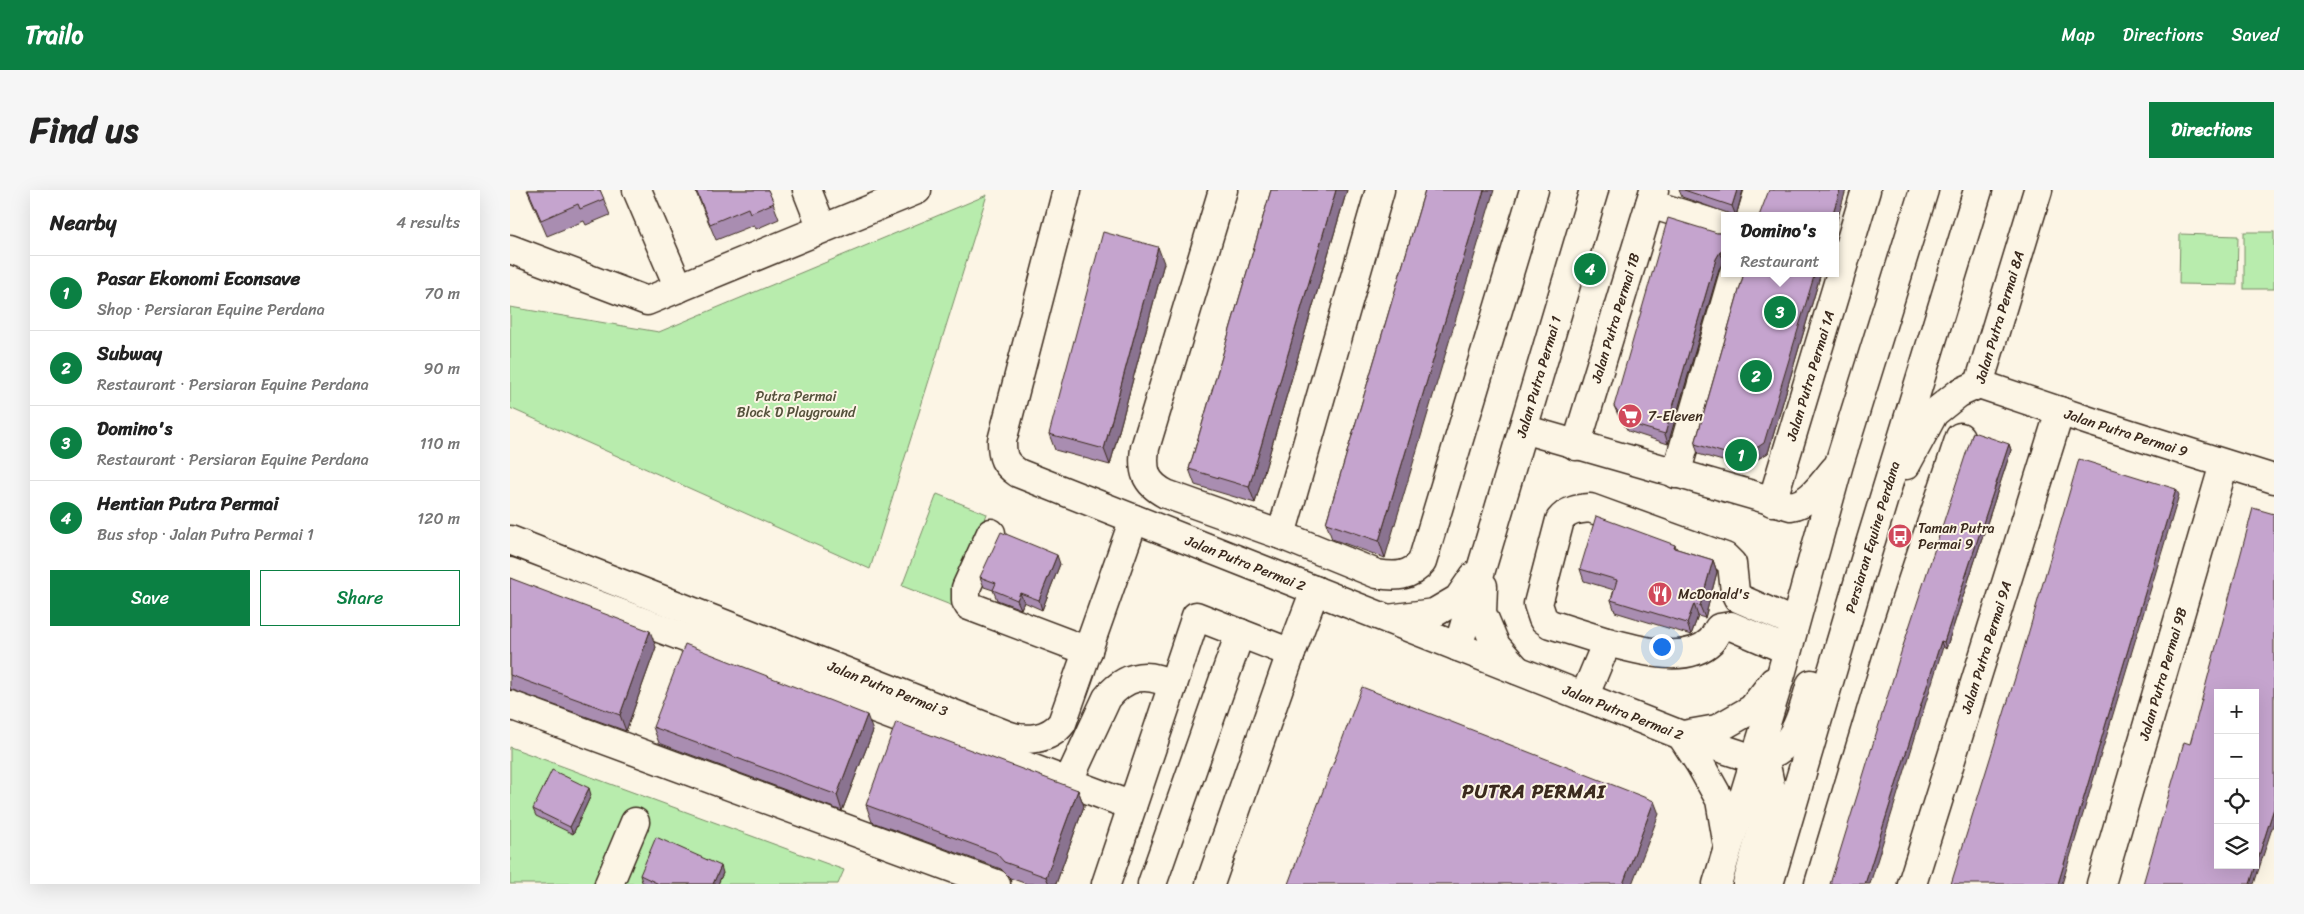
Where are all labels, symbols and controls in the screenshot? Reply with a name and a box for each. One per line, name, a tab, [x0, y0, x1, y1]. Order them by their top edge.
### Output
text: Trailo	[25, 14, 83, 56]
text: Map	[2062, 19, 2095, 51]
text: Directions	[2123, 19, 2204, 51]
text: Saved	[2232, 19, 2279, 51]
text: Find us	[30, 99, 138, 161]
button: Directions	[2149, 102, 2274, 158]
text: Nearby	[50, 204, 116, 242]
text: 4 results	[396, 208, 460, 237]
popup	[1721, 212, 1839, 277]
text: Domino's	[1740, 214, 1816, 247]
text: Restaurant	[1740, 247, 1820, 276]
street label: Jalan Putra Permai 8A	[1968, 248, 2032, 388]
pin: 4	[1574, 250, 1606, 288]
street label: Jalan Putra Permai 1B	[1584, 250, 1647, 387]
text: Pasar Ekonomi Econsave	[97, 262, 300, 295]
text: 1	[63, 279, 69, 308]
text: 70 m	[424, 279, 460, 308]
pin: 3	[1764, 293, 1796, 331]
text: Shop · Persiaran Equine Perdana	[97, 295, 325, 324]
street label: Jalan Putra Permai 1A	[1779, 307, 1842, 445]
street label: Jalan Putra Permai 1	[1509, 313, 1569, 442]
text: Subway	[97, 337, 162, 370]
text: 2	[61, 354, 71, 383]
text: 90 m	[424, 354, 460, 383]
pin: 2	[1740, 357, 1772, 395]
text: Restaurant · Persiaran Equine Perdana	[97, 370, 369, 399]
park label: Putra Permai Block D Playground	[737, 384, 857, 425]
street label: Jalan Putra Permai 9	[2060, 401, 2191, 464]
supermarket icon: 7-Eleven	[1617, 403, 1643, 429]
place label: 7-Eleven	[1648, 404, 1703, 429]
text: Domino's	[97, 412, 172, 445]
text: 3	[62, 429, 70, 458]
text: 110 m	[420, 429, 460, 458]
pin: 1	[1725, 436, 1757, 474]
text: Restaurant · Persiaran Equine Perdana	[97, 445, 369, 474]
street label: Persiaran Equine Perdana	[1838, 458, 1908, 616]
text: Hentian Putra Permai	[97, 487, 279, 520]
text: 4	[61, 504, 71, 533]
text: 120 m	[417, 504, 460, 533]
place label: Taman Putra Permai 9	[1918, 516, 1995, 557]
text: Bus stop · Jalan Putra Permai 1	[97, 520, 314, 549]
bus stop icon: Taman Putra Permai 9	[1887, 523, 1913, 549]
street label: Jalan Putra Permai 2	[1180, 528, 1310, 599]
button: Save	[50, 570, 250, 626]
button: Share	[260, 570, 460, 626]
street label: Jalan Putra Permai 9A	[1954, 578, 2019, 718]
restaurant icon: McDonald's	[1647, 581, 1673, 607]
place label: McDonald's	[1678, 582, 1750, 607]
street label: Jalan Putra Permai 9B	[2131, 604, 2194, 744]
your location	[1649, 634, 1675, 660]
street label: Jalan Putra Permai 3	[823, 653, 952, 724]
street label: Jalan Putra Permai 2	[1558, 677, 1687, 748]
map controls	[2214, 689, 2259, 869]
button: +	[2214, 689, 2259, 734]
button: −	[2214, 734, 2259, 779]
district label: PUTRA PERMAI	[1462, 775, 1606, 808]
button: locate	[2214, 779, 2259, 824]
button: layers	[2214, 824, 2259, 869]

